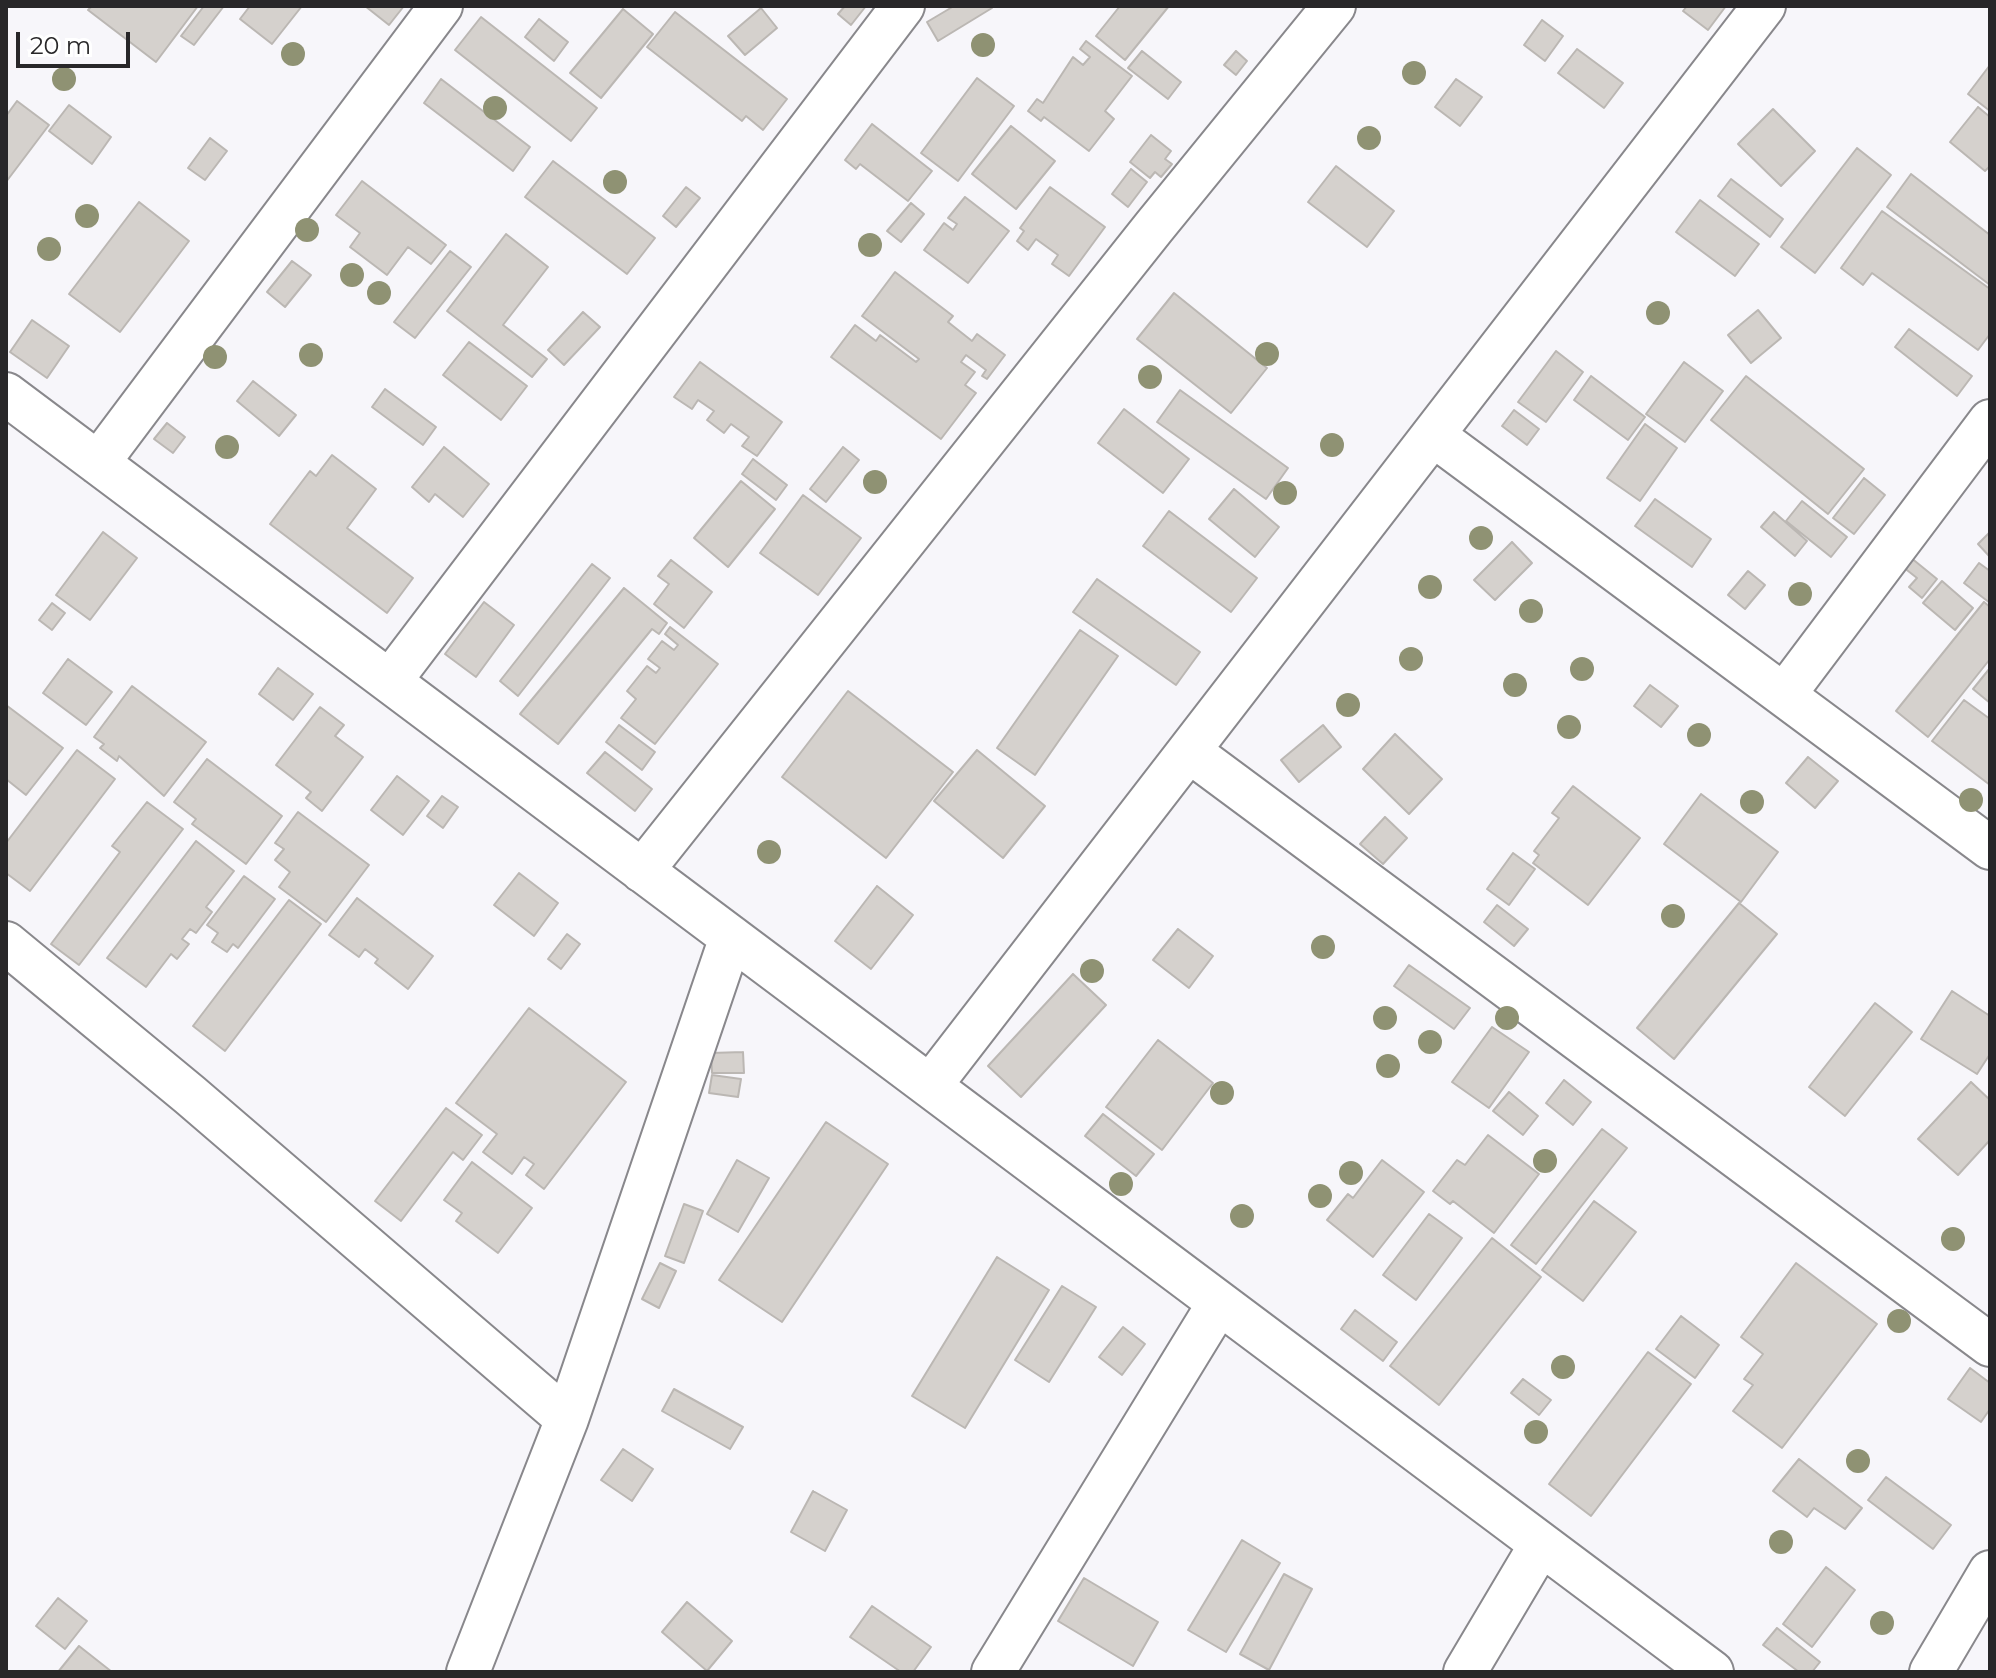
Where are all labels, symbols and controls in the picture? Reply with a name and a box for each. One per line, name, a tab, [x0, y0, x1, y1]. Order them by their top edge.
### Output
scale bar	[20, 16, 134, 66]
text: 20 m	[30, 31, 91, 60]

